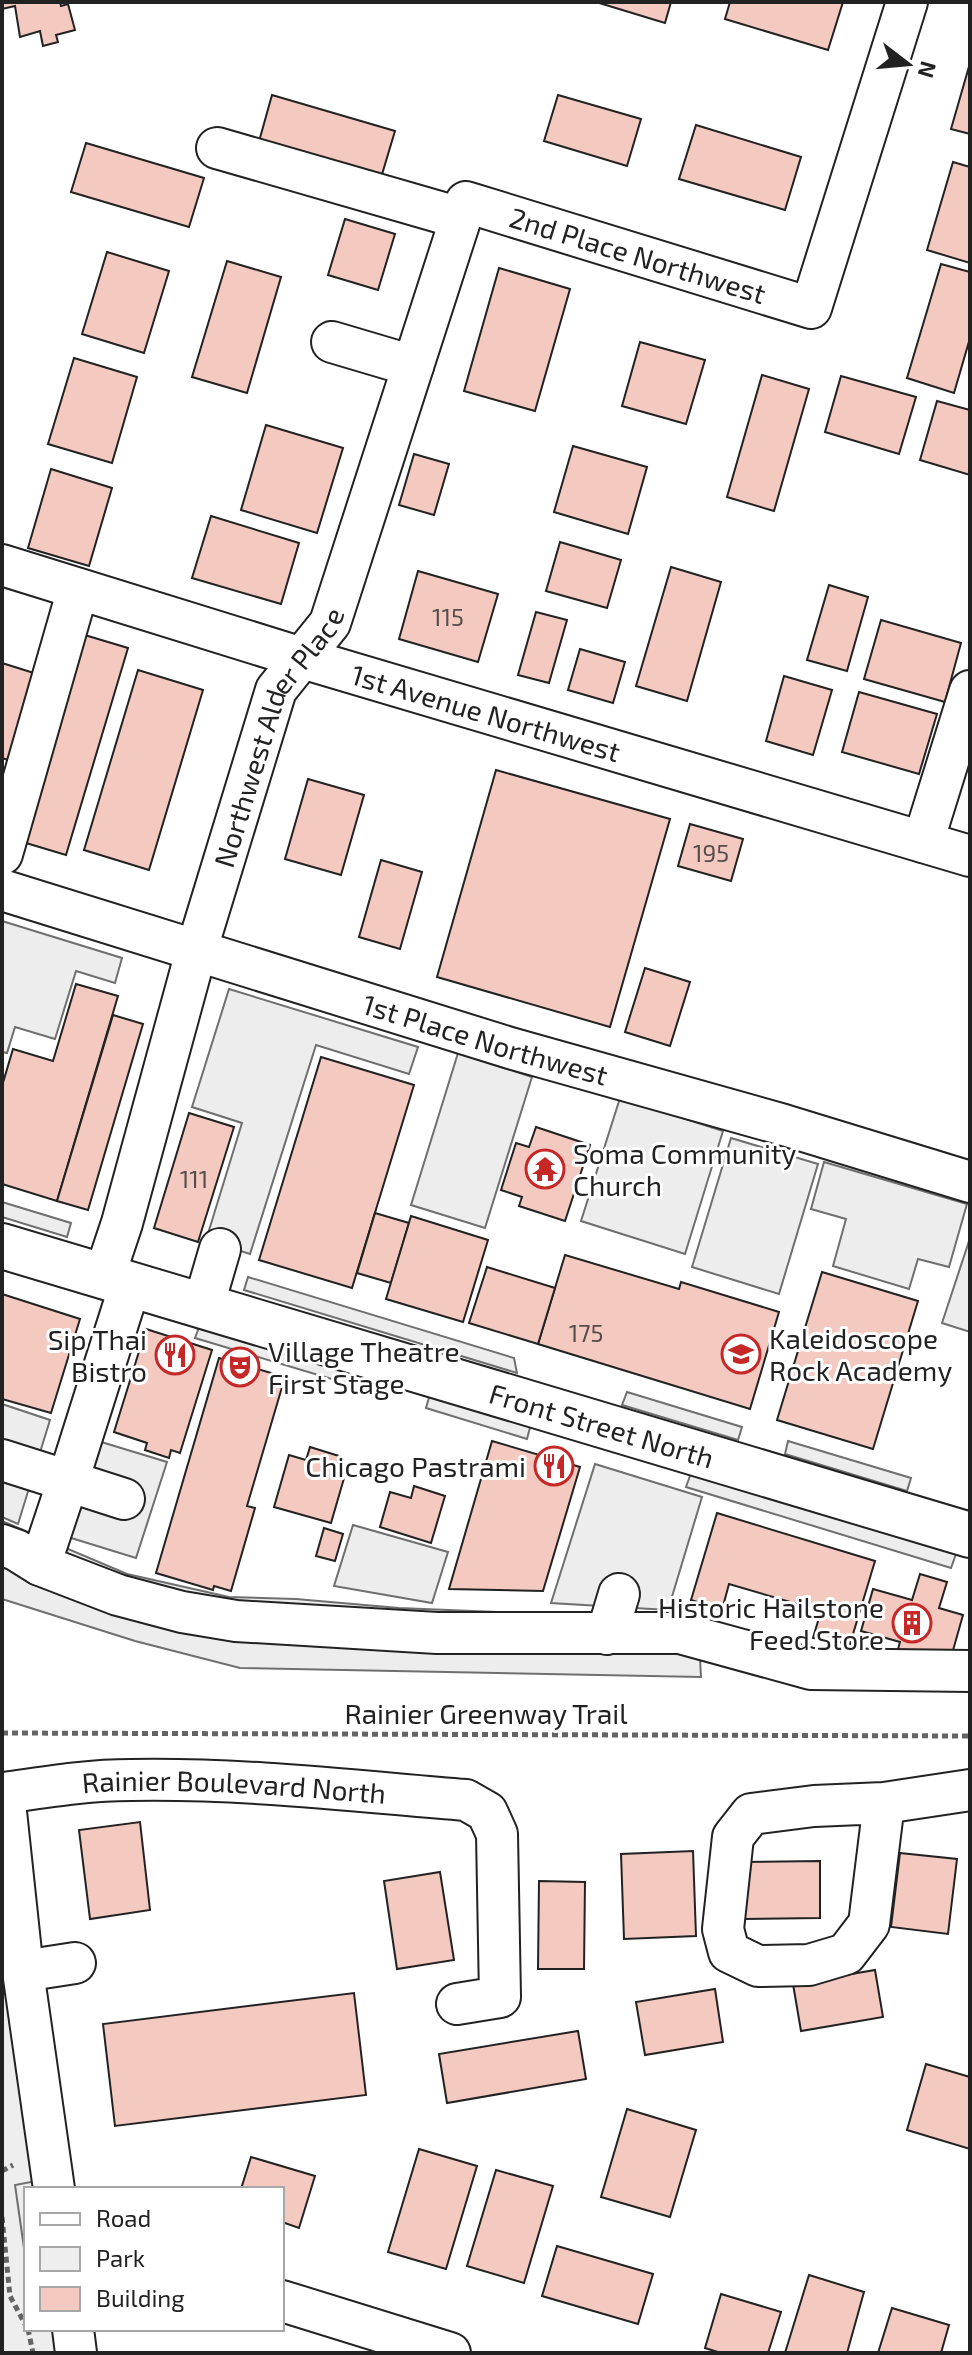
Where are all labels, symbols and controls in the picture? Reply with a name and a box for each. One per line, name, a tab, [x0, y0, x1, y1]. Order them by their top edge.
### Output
north arrow	[868, 24, 948, 104]
text: N	[914, 59, 943, 81]
street label: 2nd Place Northwest	[506, 199, 770, 310]
house number: 115	[432, 602, 464, 631]
street label: Northwest Alder Place	[206, 604, 351, 871]
street label: 1st Avenue Northwest	[348, 657, 624, 768]
house number: 195	[693, 838, 729, 867]
street label: 1st Place Northwest	[359, 986, 612, 1092]
place label: Soma Community Church	[573, 1136, 797, 1202]
temple icon: Soma Community Church	[524, 1148, 566, 1190]
house number: 111	[180, 1164, 208, 1193]
house number: 175	[569, 1318, 603, 1347]
place label: Kaleidoscope Rock Academy	[769, 1321, 952, 1387]
place label: Sip Thai Bistro	[48, 1322, 147, 1388]
school or university icon: Kaleidoscope Rock Academy	[720, 1333, 762, 1375]
restaurant icon: Sip Thai Bistro	[154, 1334, 196, 1376]
place label: Village Theatre First Stage	[268, 1334, 460, 1400]
theatre icon: Village Theatre First Stage	[219, 1346, 261, 1388]
street label: Front Street North	[486, 1376, 718, 1475]
restaurant icon: Chicago Pastrami	[533, 1445, 575, 1487]
place label: Chicago Pastrami	[305, 1449, 526, 1483]
place label: Historic Hailstone Feed Store	[658, 1590, 884, 1656]
building icon: Historic Hailstone Feed Store	[891, 1602, 933, 1644]
street label: Rainier Greenway Trail	[344, 1696, 628, 1730]
street label: Rainier Boulevard North	[80, 1763, 387, 1810]
legend	[24, 2187, 284, 2331]
text: Road	[96, 2203, 151, 2232]
text: Park	[96, 2243, 145, 2272]
text: Building	[96, 2283, 185, 2312]

